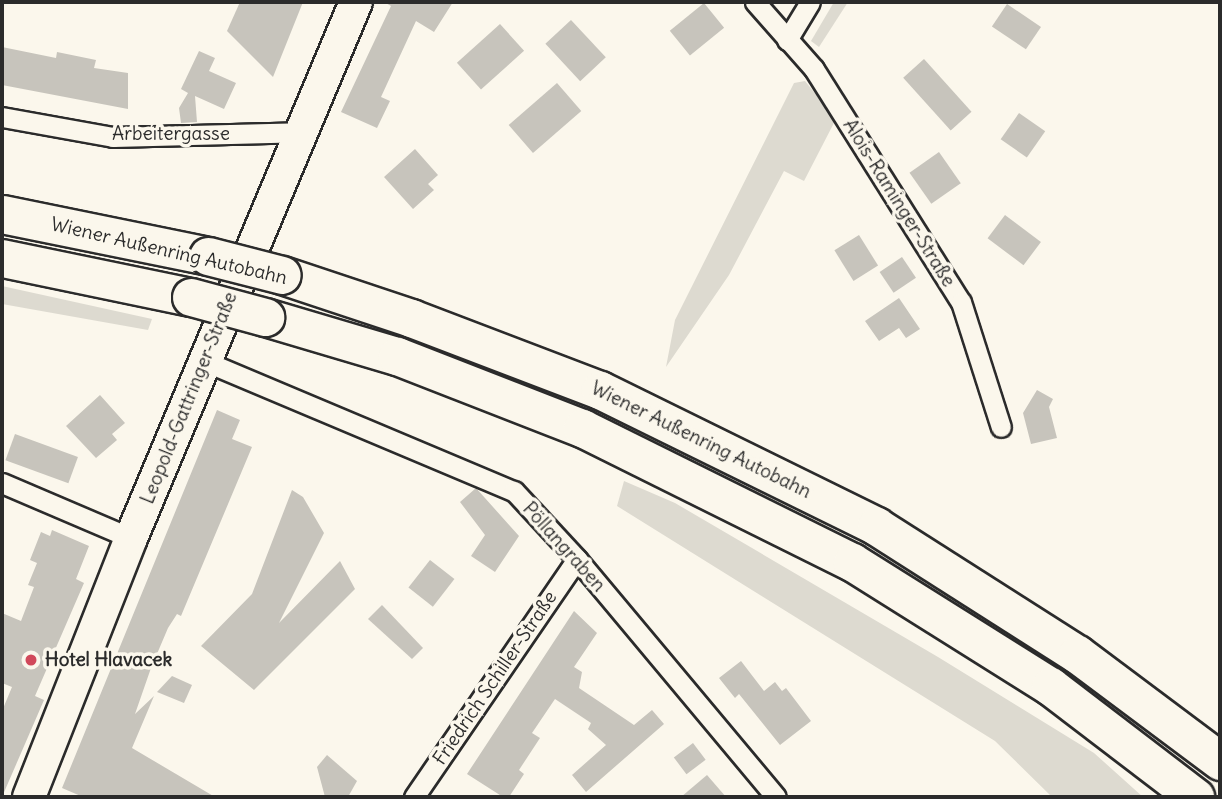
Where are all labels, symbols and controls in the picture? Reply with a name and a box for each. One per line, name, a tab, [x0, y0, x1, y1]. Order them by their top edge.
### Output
street label: Alois-Raminger-Straße	[838, 115, 960, 291]
street label: Arbeitergasse	[112, 123, 230, 145]
street label: Wiener Außenring Autobahn	[49, 213, 289, 289]
street label: Leopold-Gattringer-Straße	[136, 289, 242, 507]
street label: Wiener Außenring Autobahn	[587, 377, 815, 503]
street label: Pöllangraben	[518, 497, 610, 597]
street label: Friedrich Schiller-Straße	[428, 587, 562, 769]
place label: Hotel Hlavacek	[45, 649, 172, 671]
marker: Hotel Hlavacek	[23, 652, 39, 668]

